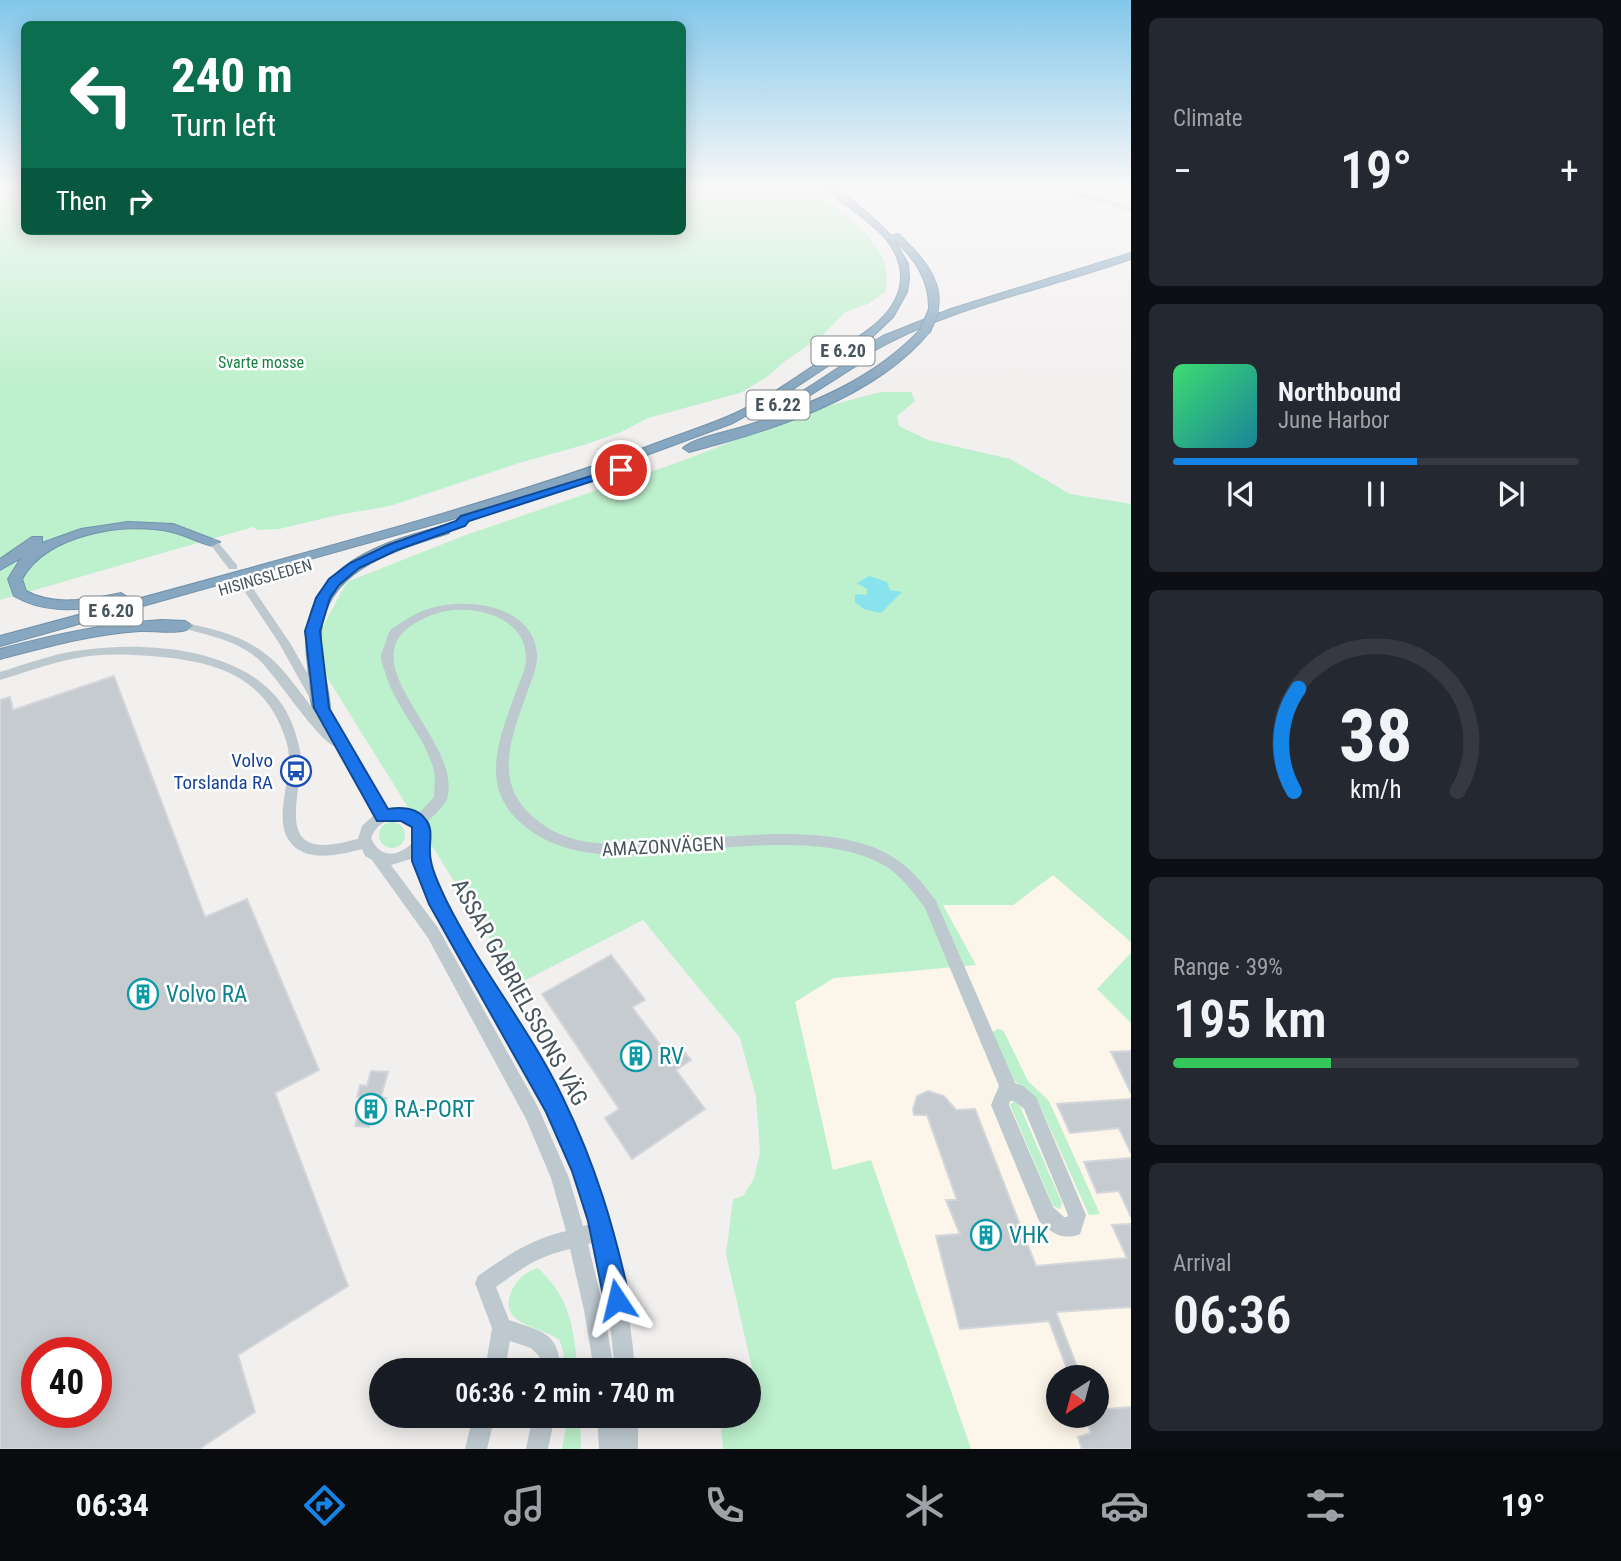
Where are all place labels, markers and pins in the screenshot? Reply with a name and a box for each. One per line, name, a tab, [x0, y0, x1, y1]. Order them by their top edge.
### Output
pin	[591, 440, 651, 500]
place label: Volvo Torslanda RA	[173, 749, 273, 794]
bus stop icon: Volvo Torslanda RA	[279, 754, 313, 788]
building icon: Volvo RA	[126, 977, 160, 1011]
place label: Volvo RA	[166, 981, 247, 1008]
building icon: RV	[619, 1039, 653, 1073]
place label: RV	[659, 1043, 684, 1070]
building icon: RA-PORT	[354, 1092, 388, 1126]
place label: RA-PORT	[394, 1096, 475, 1123]
building icon: VHK	[969, 1218, 1003, 1252]
place label: VHK	[1009, 1222, 1049, 1249]

